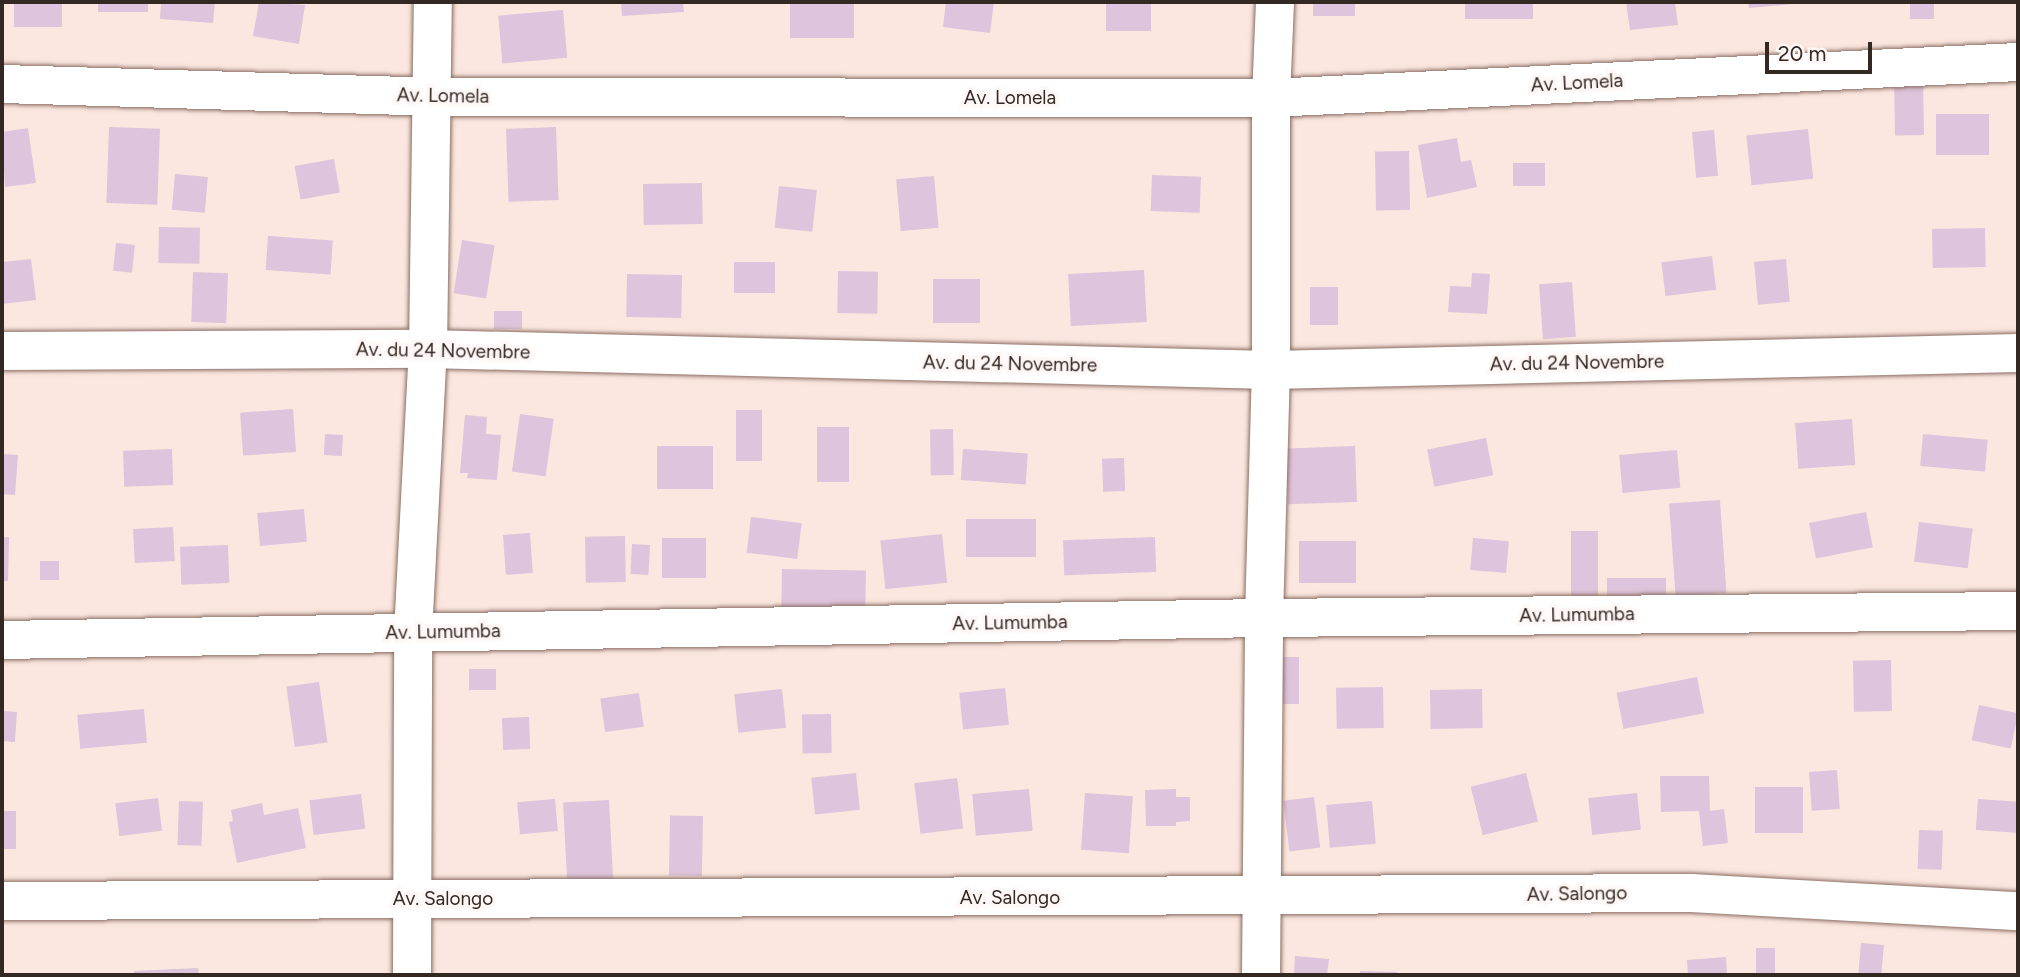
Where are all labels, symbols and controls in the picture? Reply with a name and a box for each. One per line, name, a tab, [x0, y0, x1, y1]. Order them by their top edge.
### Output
scale bar	[1768, 28, 1875, 72]
text: 20 m	[1778, 41, 1826, 66]
street label: Av. Lomela	[1530, 69, 1624, 97]
street label: Av. Lomela	[397, 84, 489, 108]
street label: Av. Lomela	[964, 87, 1056, 109]
street label: Av. du 24 Novembre	[356, 338, 530, 364]
street label: Av. du 24 Novembre	[1490, 350, 1664, 376]
street label: Av. du 24 Novembre	[923, 351, 1097, 377]
street label: Av. Lumumba	[1519, 603, 1635, 627]
street label: Av. Lumumba	[952, 611, 1068, 635]
street label: Av. Lumumba	[385, 620, 501, 644]
street label: Av. Salongo	[1527, 882, 1627, 906]
street label: Av. Salongo	[960, 887, 1060, 909]
street label: Av. Salongo	[393, 888, 493, 910]

